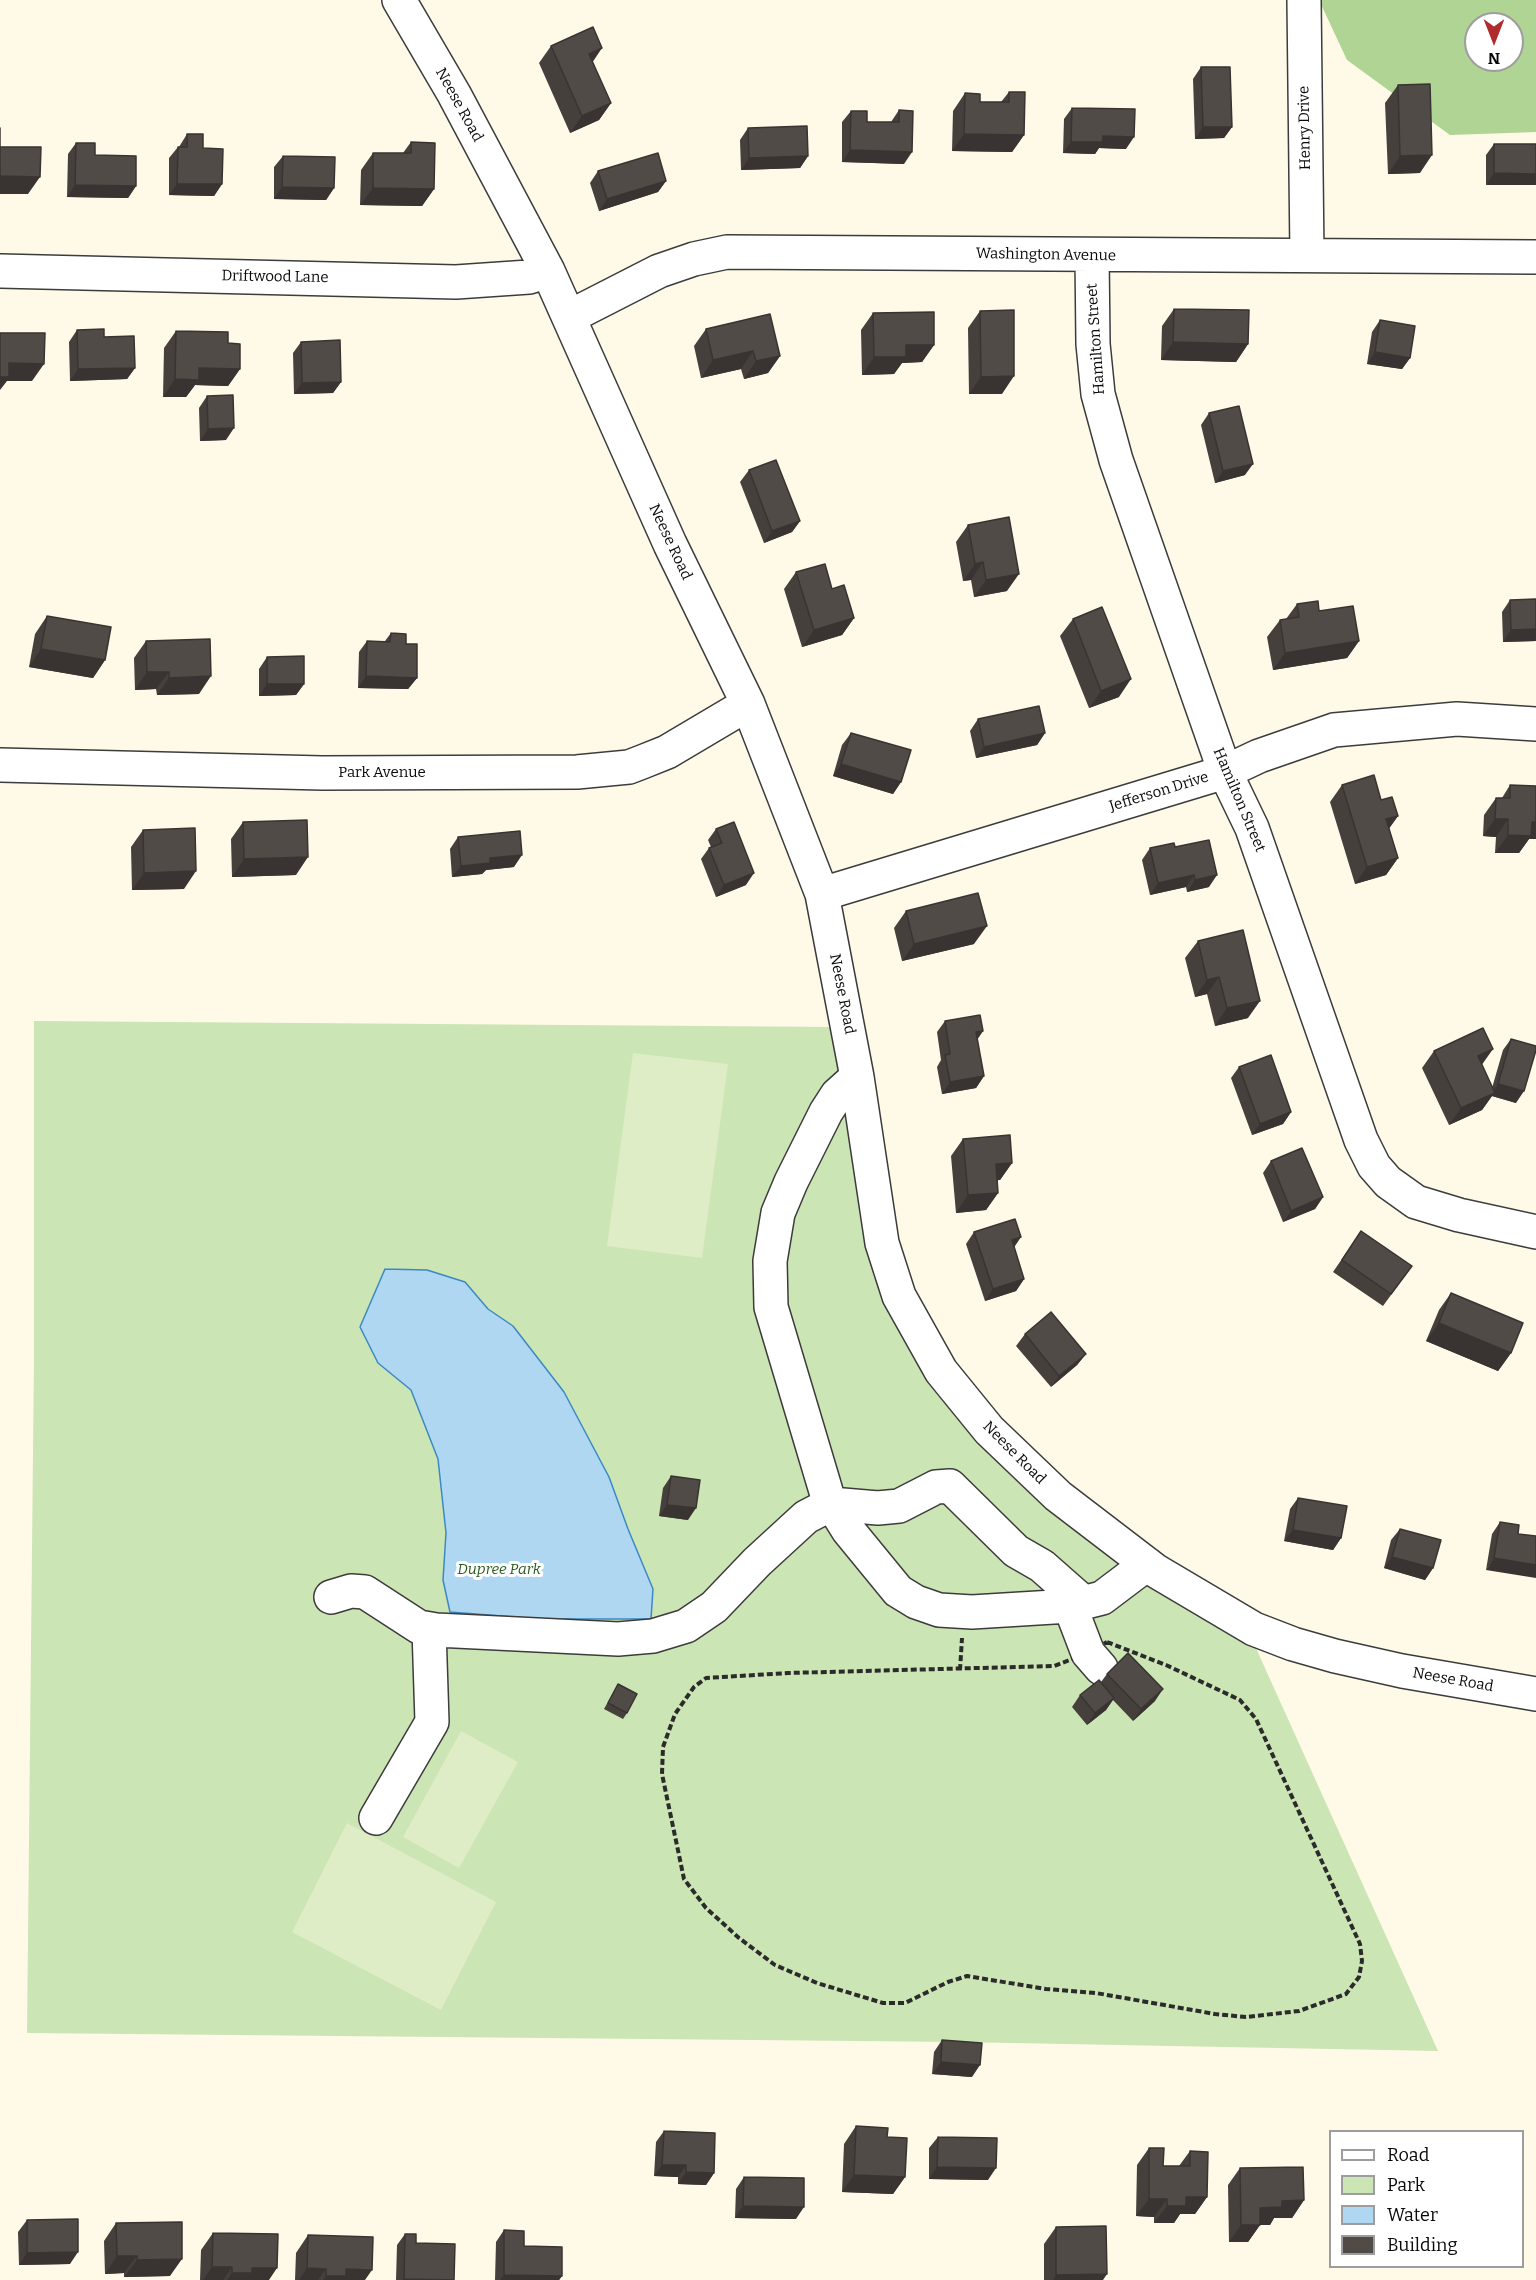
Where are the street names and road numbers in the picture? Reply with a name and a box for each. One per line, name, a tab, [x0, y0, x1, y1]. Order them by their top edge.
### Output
street label: Neese Road	[431, 65, 487, 145]
street label: Henry Drive	[1295, 86, 1315, 170]
street label: Washington Avenue	[976, 245, 1116, 265]
street label: Driftwood Lane	[221, 267, 329, 287]
street label: Hamilton Street	[1083, 283, 1109, 395]
street label: Neese Road	[645, 501, 695, 583]
street label: Hamilton Street	[1209, 745, 1269, 855]
street label: Park Avenue	[338, 764, 426, 782]
street label: Jefferson Drive	[1107, 768, 1211, 816]
street label: Neese Road	[825, 952, 859, 1036]
street label: Neese Road	[979, 1418, 1049, 1488]
street label: Neese Road	[1411, 1664, 1495, 1696]

